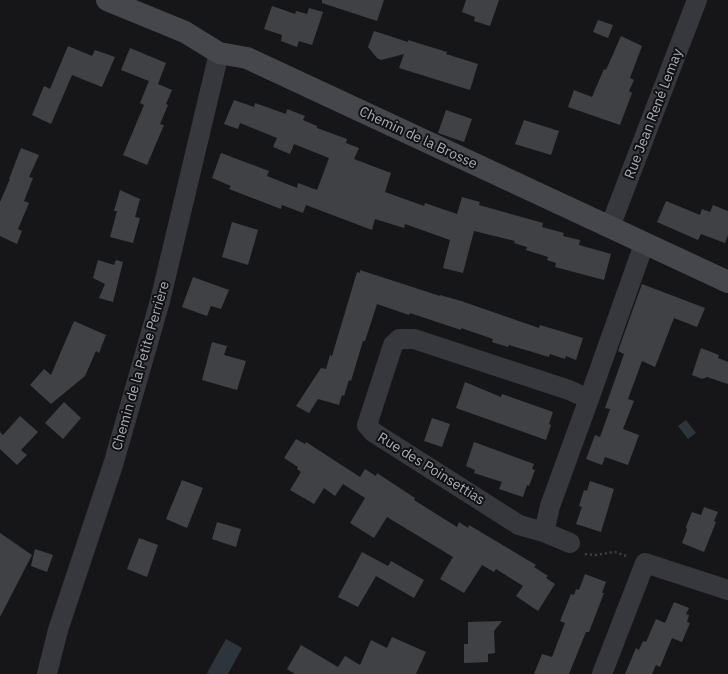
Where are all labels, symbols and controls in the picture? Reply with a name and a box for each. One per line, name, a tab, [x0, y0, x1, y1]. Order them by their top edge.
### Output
street label: Rue Jean René Lemay	[621, 47, 687, 181]
street label: Chemin de la Brosse	[356, 103, 480, 173]
street label: Chemin de la Petite Perrière	[109, 279, 173, 453]
street label: Rue des Poinsettias	[374, 429, 488, 509]

